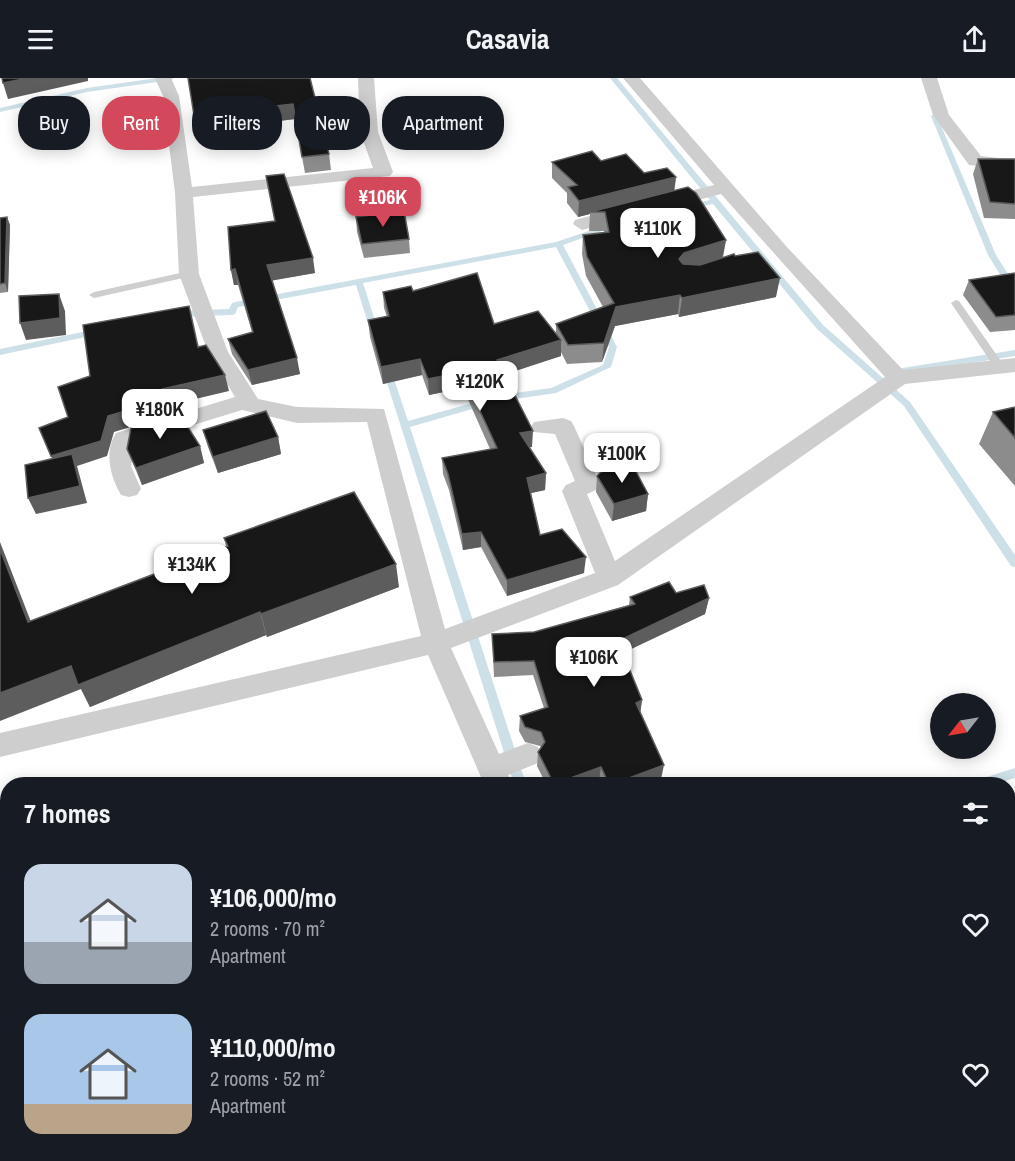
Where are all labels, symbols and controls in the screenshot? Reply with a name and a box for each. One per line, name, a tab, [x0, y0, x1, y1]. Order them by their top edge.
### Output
text: Casavia	[466, 21, 549, 57]
icon: menu	[24, 23, 57, 56]
icon: share	[958, 23, 991, 56]
chip: Buy	[18, 96, 90, 150]
chip: Rent	[102, 96, 180, 150]
chip: Filters	[192, 96, 282, 150]
chip: New	[294, 96, 370, 150]
chip: Apartment	[382, 96, 504, 150]
pin: ¥106K	[341, 177, 425, 228]
text: ¥106K	[359, 183, 407, 210]
pin: ¥110K	[616, 208, 700, 259]
text: ¥110K	[634, 214, 682, 241]
pin: ¥120K	[438, 361, 522, 412]
text: ¥120K	[456, 367, 504, 394]
pin: ¥180K	[118, 389, 202, 440]
text: ¥180K	[136, 395, 184, 422]
pin: ¥100K	[580, 433, 664, 484]
text: ¥100K	[598, 439, 646, 466]
pin: ¥134K	[150, 544, 234, 595]
text: ¥134K	[168, 550, 216, 577]
pin: ¥106K	[552, 637, 636, 688]
text: ¥106K	[570, 643, 618, 670]
north arrow	[930, 693, 996, 759]
map controls	[930, 693, 996, 759]
text: 7 homes	[24, 796, 111, 831]
icon: filters	[959, 797, 992, 830]
text: ¥106,000/mo	[210, 880, 337, 915]
icon: home	[72, 888, 144, 960]
icon: heart	[959, 908, 992, 941]
text: 2 rooms · 70 m²	[210, 915, 325, 942]
text: Apartment	[210, 942, 286, 969]
text: ¥110,000/mo	[210, 1030, 336, 1065]
icon: home	[72, 1038, 144, 1110]
icon: heart	[959, 1058, 992, 1091]
text: 2 rooms · 52 m²	[210, 1065, 325, 1092]
text: Apartment	[210, 1092, 286, 1119]

